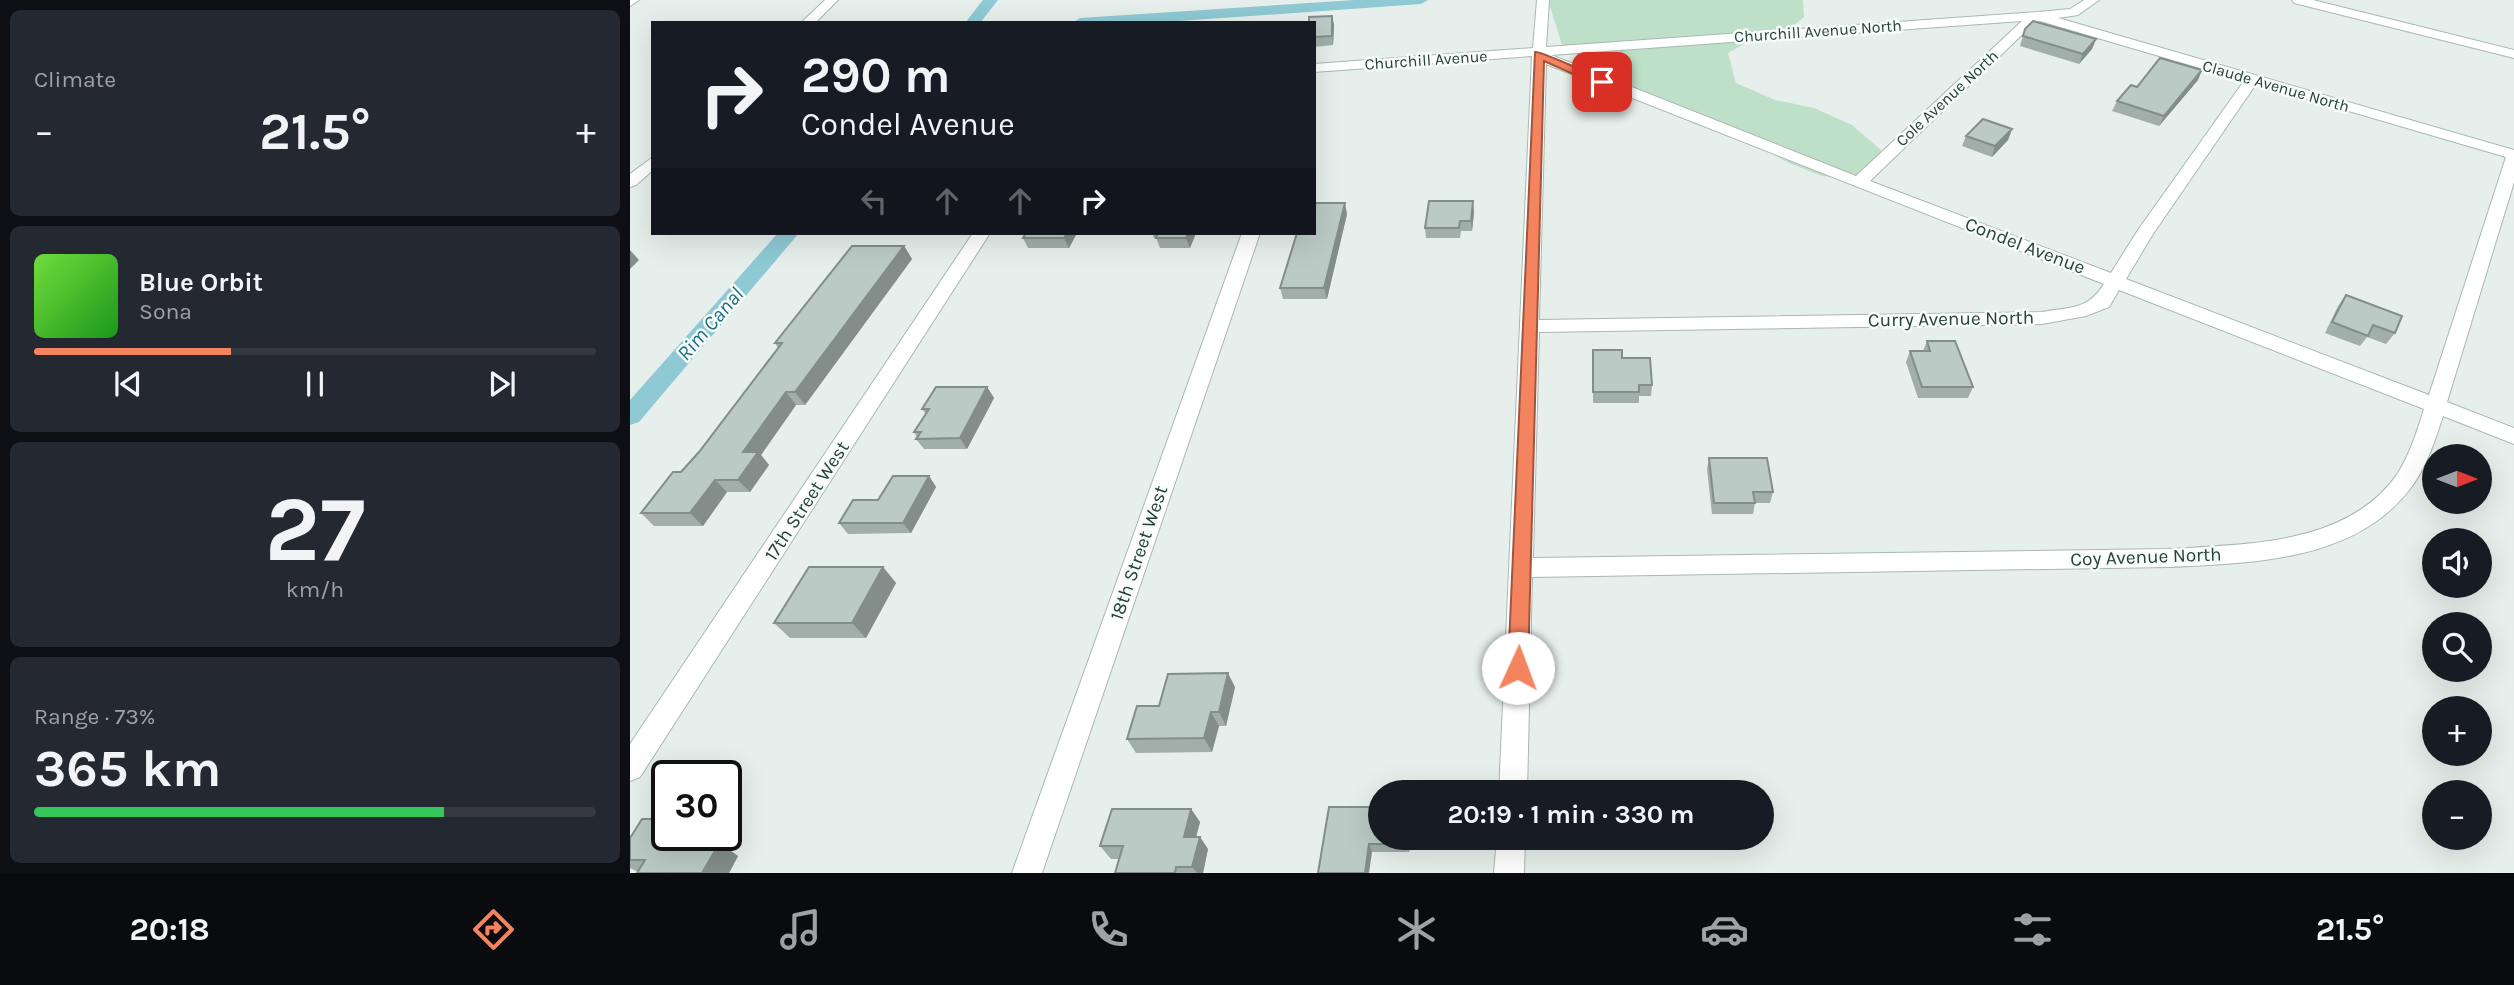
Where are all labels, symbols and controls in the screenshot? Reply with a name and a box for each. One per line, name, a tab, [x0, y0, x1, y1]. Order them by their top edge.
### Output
street label: Churchill Avenue North	[1734, 16, 1902, 46]
street label: Churchill Avenue	[1364, 46, 1488, 74]
street label: Cole Avenue North	[1892, 46, 2002, 150]
text: 290 m	[801, 47, 950, 104]
icon: right	[686, 49, 777, 140]
pin	[1572, 52, 1632, 112]
street label: Claude Avenue North	[2200, 56, 2352, 116]
icon: arrive	[1583, 63, 1621, 101]
text: Climate	[34, 66, 116, 93]
text: 21.5°	[259, 101, 371, 162]
text: Condel Avenue	[801, 106, 1015, 143]
text: −	[34, 109, 54, 154]
text: +	[576, 109, 596, 154]
icon: left	[855, 182, 893, 220]
icon: ahead	[928, 182, 966, 220]
icon: ahead	[1001, 182, 1039, 220]
icon: right	[1074, 182, 1112, 220]
street label: Condel Avenue	[1962, 213, 2088, 279]
text: Blue Orbit	[139, 267, 263, 298]
water label: Rim Canal	[672, 283, 748, 365]
text: Sona	[139, 298, 192, 325]
street label: Curry Avenue North	[1868, 307, 2034, 331]
icon: previous	[109, 365, 147, 403]
icon: pause	[296, 365, 334, 403]
icon: next	[483, 365, 521, 403]
street label: 17th Street West	[760, 437, 854, 565]
north arrow	[2422, 444, 2492, 514]
map controls	[2422, 444, 2492, 850]
text: 27	[265, 477, 365, 583]
street label: 18th Street West	[1106, 483, 1172, 623]
button: sound	[2422, 528, 2492, 598]
street label: Coy Avenue North	[2070, 543, 2222, 571]
text: km/h	[286, 576, 344, 603]
button: search	[2422, 612, 2492, 682]
position arrow	[1481, 631, 1555, 705]
button: +	[2422, 696, 2492, 766]
text: Range · 73%	[34, 703, 156, 730]
text: 365 km	[34, 738, 221, 799]
speed limit sign: 30	[651, 760, 742, 851]
button: −	[2422, 780, 2492, 850]
text: 20:19 · 1 min · 330 m	[1447, 799, 1695, 830]
icon: directions	[469, 905, 518, 954]
icon: music	[776, 905, 825, 954]
icon: phone	[1084, 905, 1133, 954]
icon: climate	[1392, 905, 1441, 954]
icon: car	[1700, 905, 1749, 954]
icon: filters	[2008, 905, 2057, 954]
text: 20:18	[129, 911, 210, 948]
text: 21.5°	[2316, 911, 2384, 948]

